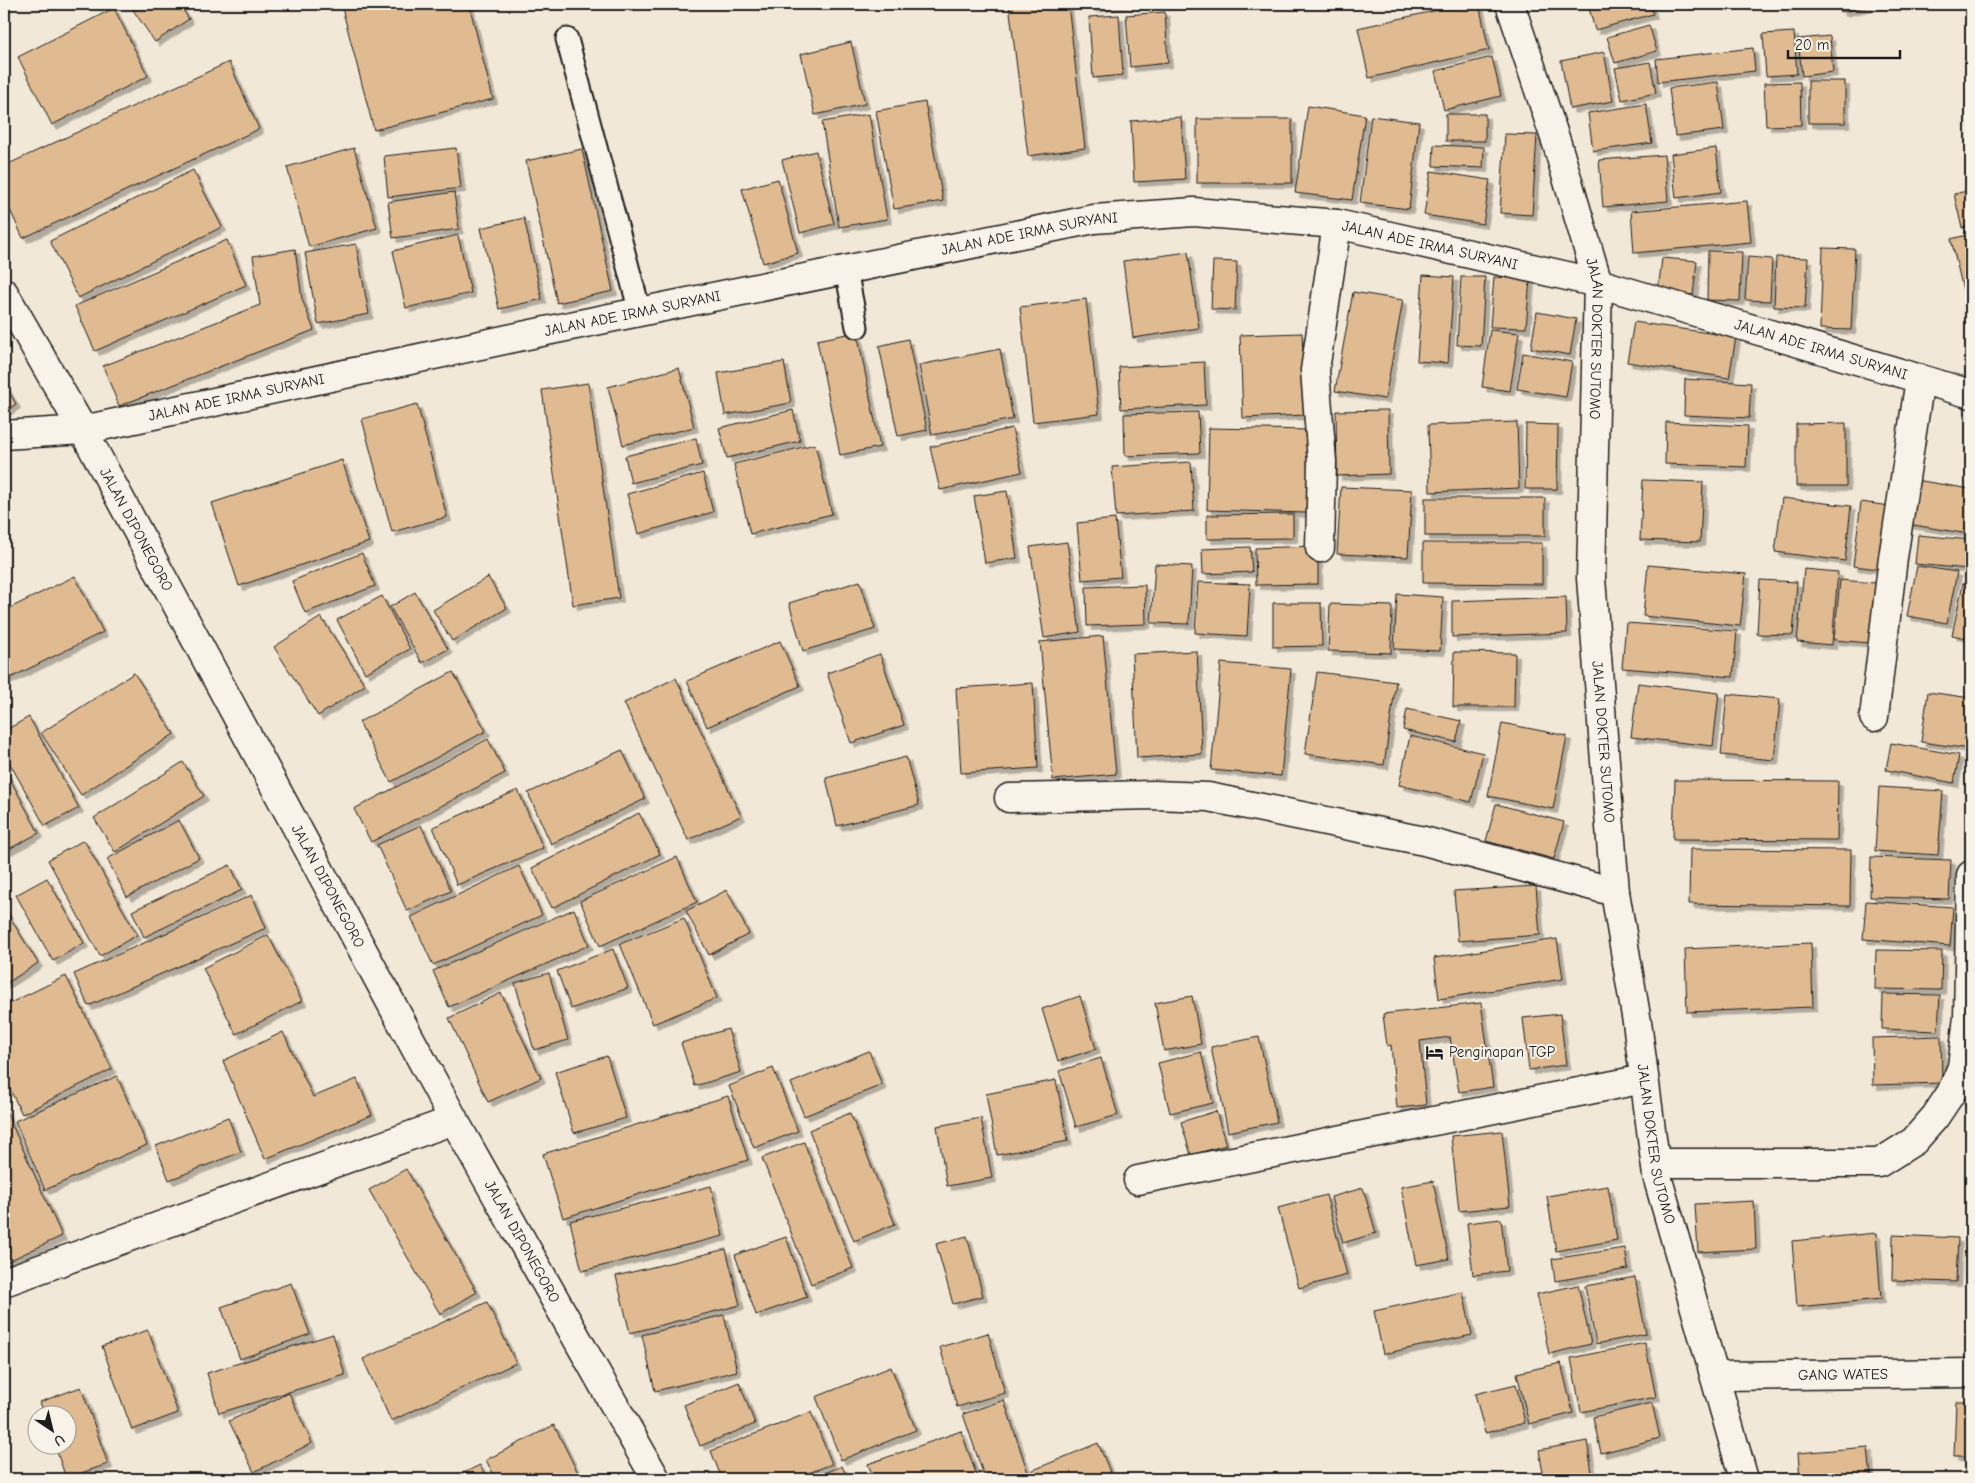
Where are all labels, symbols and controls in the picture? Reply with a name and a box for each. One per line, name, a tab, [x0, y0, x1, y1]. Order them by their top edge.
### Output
scale bar	[1788, 28, 1900, 60]
text: 20 m	[1795, 36, 1829, 54]
street label: JALAN ADE IRMA SURYANI	[940, 208, 1119, 259]
street label: JALAN ADE IRMA SURYANI	[1340, 216, 1520, 274]
street label: JALAN DOKTER SUTOMO	[1582, 256, 1607, 420]
street label: JALAN ADE IRMA SURYANI	[543, 286, 723, 340]
street label: JALAN ADE IRMA SURYANI	[1732, 315, 1910, 384]
street label: JALAN ADE IRMA SURYANI	[147, 370, 326, 425]
street label: JALAN DIPONEGORO	[96, 465, 177, 594]
street label: JALAN DOKTER SUTOMO	[1588, 660, 1619, 824]
street label: JALAN DIPONEGORO	[288, 821, 369, 951]
hotel icon: Penginapan TGP	[1425, 1042, 1445, 1062]
place label: Penginapan TGP	[1449, 1043, 1556, 1061]
street label: JALAN DOKTER SUTOMO	[1634, 1063, 1679, 1226]
street label: JALAN DIPONEGORO	[481, 1177, 564, 1306]
street label: GANG WATES	[1798, 1365, 1888, 1384]
north arrow	[28, 1406, 78, 1456]
text: U	[50, 1431, 68, 1450]

